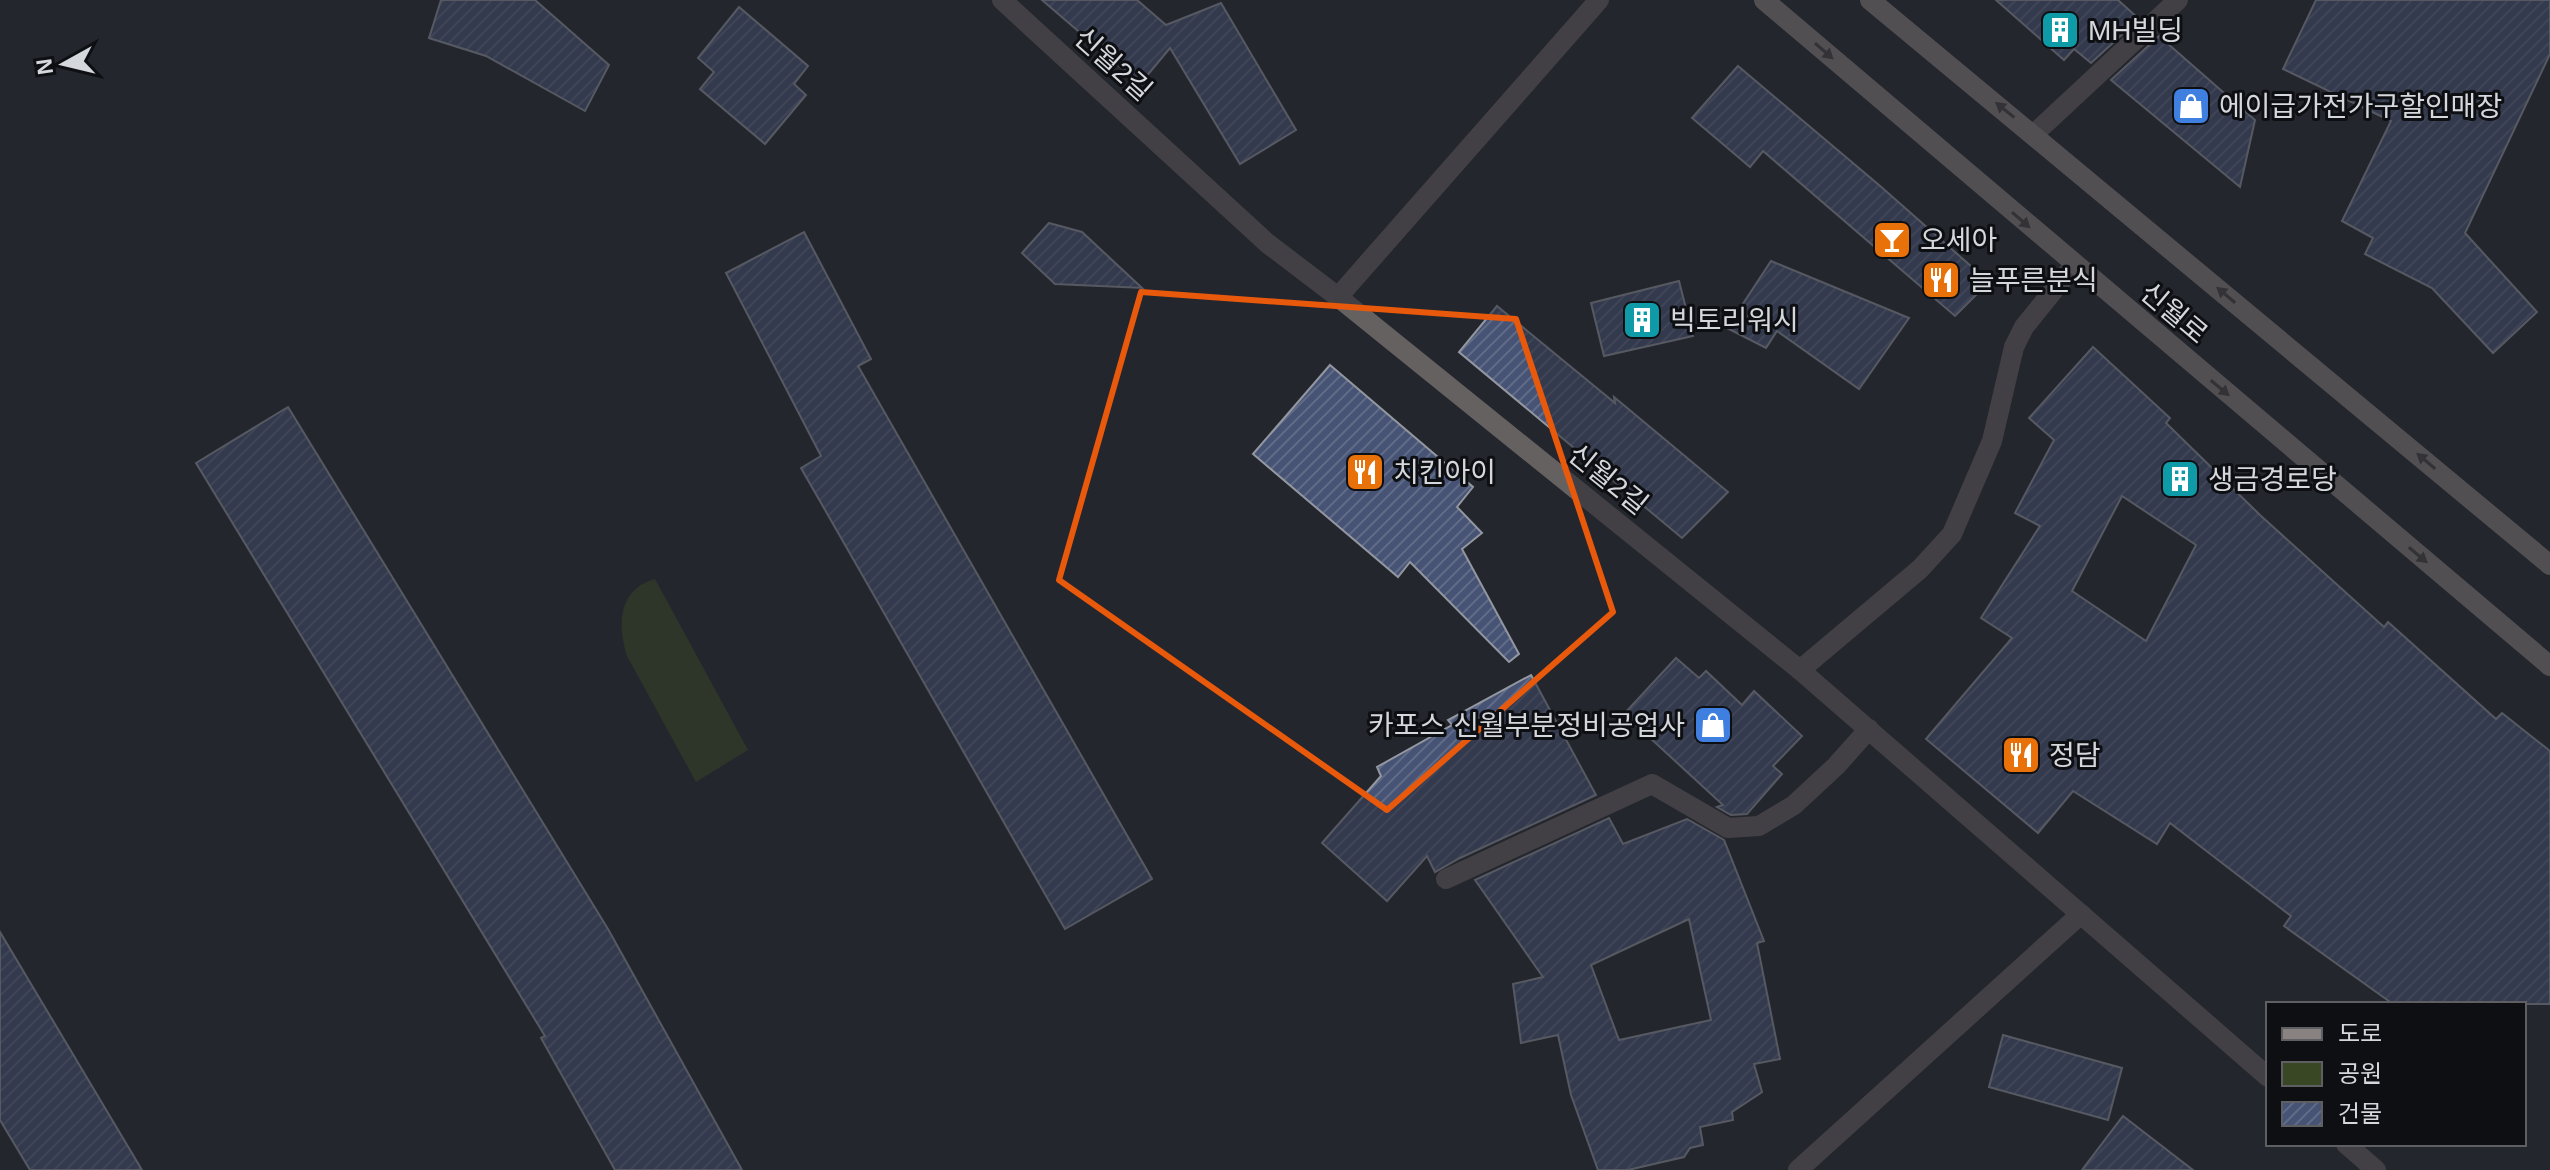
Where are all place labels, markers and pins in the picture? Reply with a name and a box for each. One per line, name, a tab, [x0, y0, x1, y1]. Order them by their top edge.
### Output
building icon: MH빌딩	[2039, 9, 2081, 51]
place label: MH빌딩	[2088, 15, 2183, 46]
shop icon: 에이급가전가구할인매장	[2170, 85, 2212, 127]
place label: 에이급가전가구할인매장	[2219, 91, 2502, 122]
bar icon: 오세아	[1871, 219, 1913, 261]
place label: 오세아	[1920, 225, 1997, 256]
restaurant icon: 늘푸른분식	[1920, 259, 1962, 301]
place label: 늘푸른분식	[1969, 265, 2098, 296]
building icon: 빅토리워시	[1621, 299, 1663, 341]
place label: 빅토리워시	[1670, 305, 1799, 336]
restaurant icon: 치킨아이	[1344, 451, 1386, 493]
place label: 치킨아이	[1393, 457, 1496, 488]
building icon: 생금경로당	[2159, 458, 2201, 500]
place label: 생금경로당	[2208, 464, 2337, 495]
shop icon: 카포스 신월부분정비공업사	[1692, 704, 1734, 746]
place label: 카포스 신월부분정비공업사	[1368, 710, 1685, 741]
restaurant icon: 정담	[2000, 734, 2042, 776]
place label: 정담	[2049, 740, 2101, 771]

